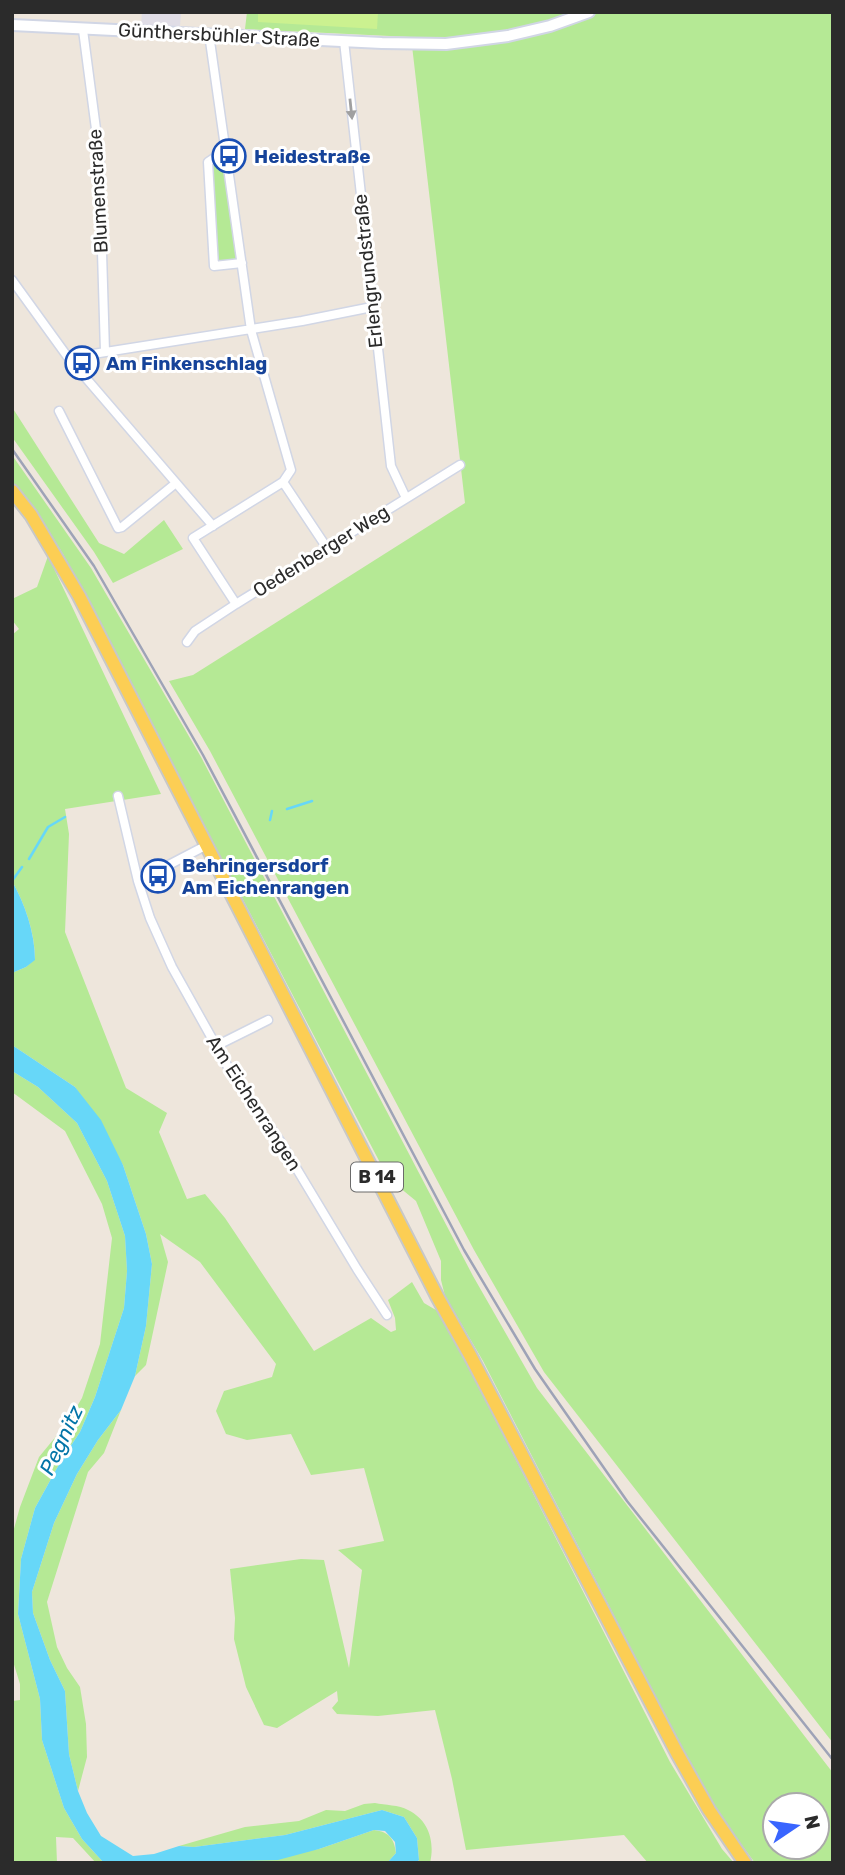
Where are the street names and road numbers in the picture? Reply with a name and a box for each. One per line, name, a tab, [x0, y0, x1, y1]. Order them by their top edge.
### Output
street label: Günthersbühler Straße	[118, 18, 320, 52]
street label: Blumenstraße	[83, 128, 113, 254]
street label: Erlengrundstraße	[348, 193, 388, 349]
street label: Oedenberger Weg	[249, 500, 393, 602]
street label: Am Eichenrangen	[202, 1031, 306, 1175]
road number: B 14	[351, 1162, 403, 1192]

